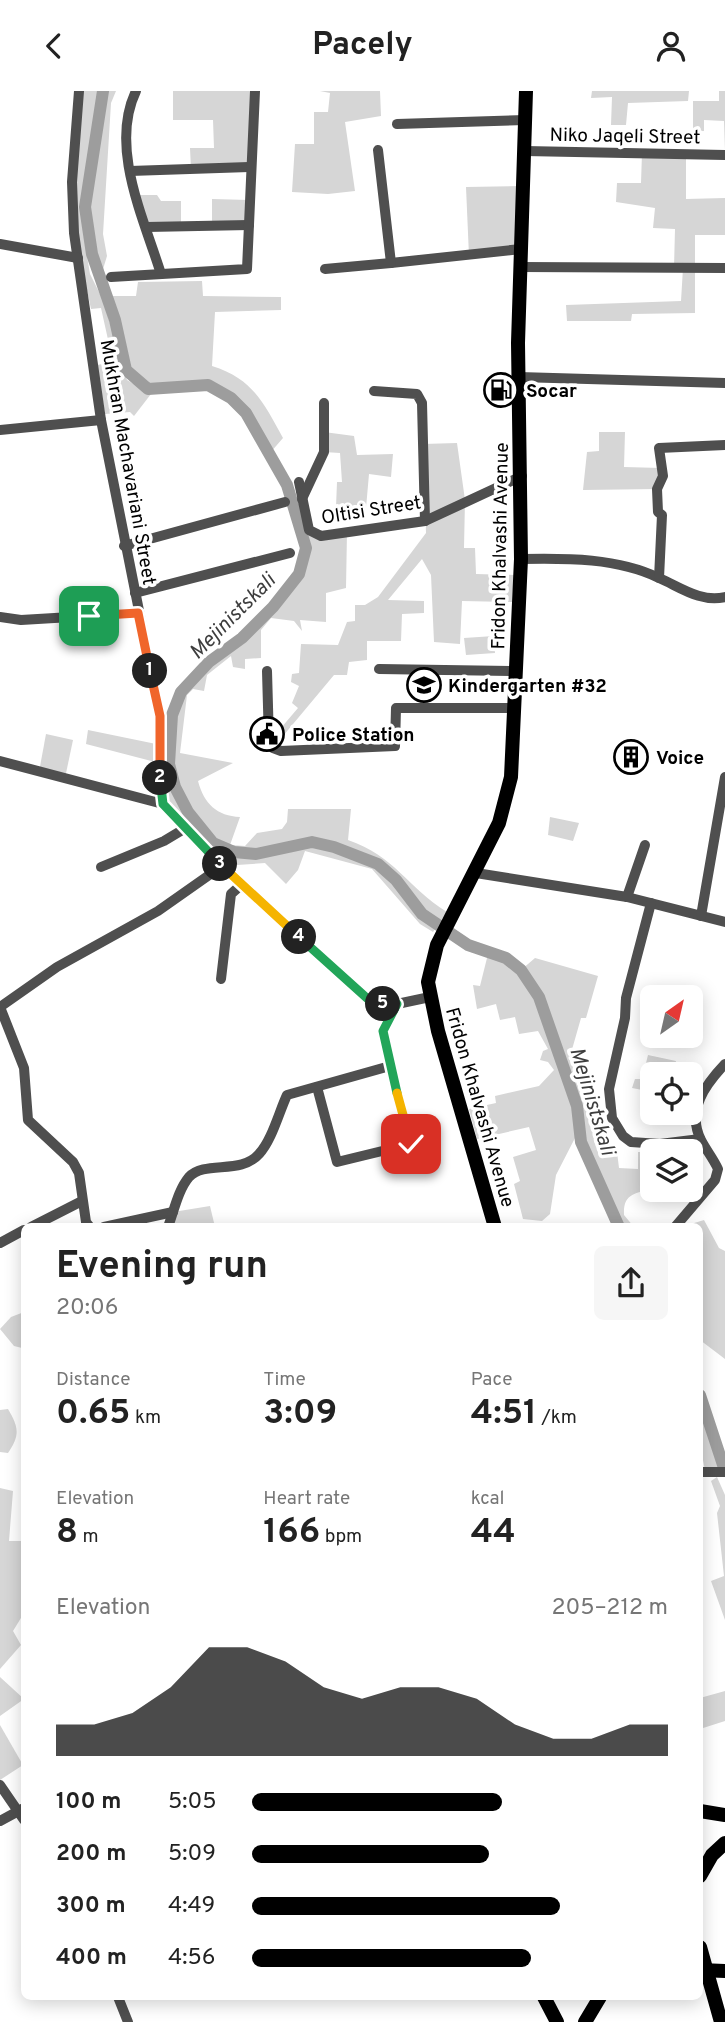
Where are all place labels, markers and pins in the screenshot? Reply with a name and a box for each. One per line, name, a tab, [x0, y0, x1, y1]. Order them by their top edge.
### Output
fuel station icon: Socar	[482, 371, 520, 409]
place label: Socar	[526, 380, 577, 404]
pin	[59, 586, 119, 646]
pin: 1	[132, 653, 168, 689]
school or university icon: Kindergarten #32	[405, 666, 443, 704]
place label: Kindergarten #32	[448, 675, 607, 699]
public building icon: Police Station	[248, 715, 286, 753]
place label: Police Station	[292, 724, 415, 748]
building icon: Voice	[612, 738, 650, 776]
place label: Voice	[656, 747, 704, 771]
pin: 2	[142, 761, 178, 795]
pin: 3	[202, 847, 238, 881]
pin: 4	[282, 919, 316, 955]
pin: 5	[366, 986, 400, 1021]
pin	[381, 1114, 441, 1174]

